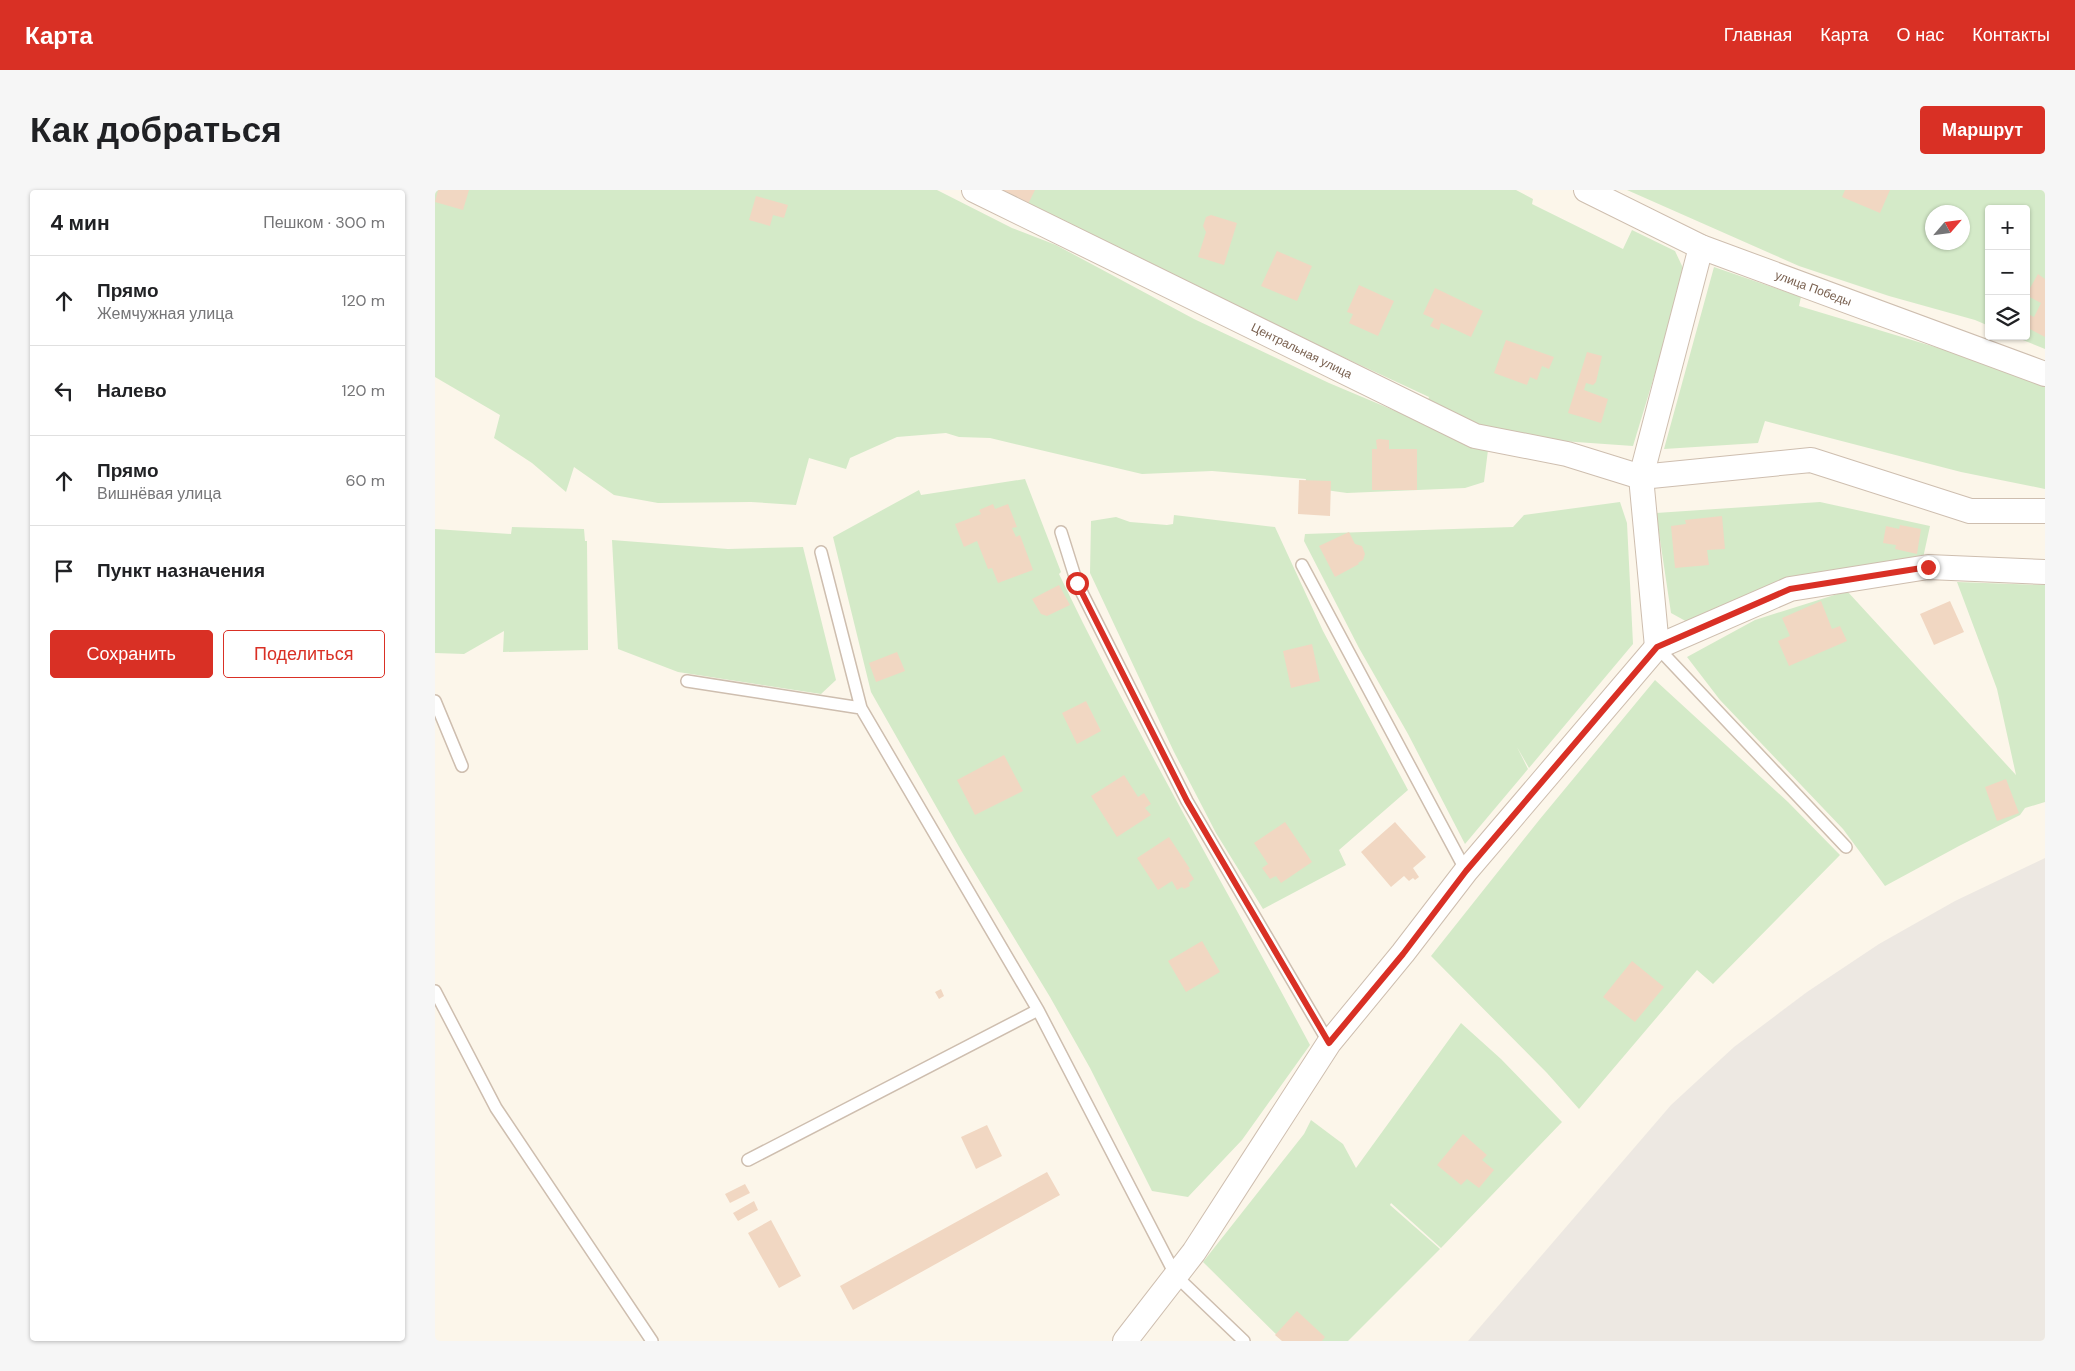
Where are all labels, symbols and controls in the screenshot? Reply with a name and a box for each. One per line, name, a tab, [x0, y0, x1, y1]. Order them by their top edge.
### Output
text: Карта	[25, 20, 93, 51]
text: Главная	[1724, 23, 1792, 47]
text: Карта	[1820, 23, 1869, 47]
text: О нас	[1897, 23, 1944, 47]
text: Контакты	[1972, 23, 2050, 47]
button: Маршрут	[1920, 106, 2045, 154]
text: Как добраться	[30, 107, 282, 153]
north arrow	[1925, 205, 1970, 250]
map controls	[1985, 205, 2030, 340]
button: +	[1985, 205, 2030, 250]
text: 4 мин	[50, 209, 110, 237]
text: Пешком · 300 m	[263, 212, 385, 233]
button: −	[1985, 250, 2030, 295]
street label: улица Победы	[1773, 267, 1854, 310]
text: Прямо	[97, 278, 159, 303]
icon: ahead	[50, 287, 78, 315]
text: 120 m	[341, 290, 385, 311]
button: layers	[1985, 295, 2030, 340]
text: Жемчужная улица	[97, 303, 233, 324]
street label: Центральная улица	[1249, 319, 1355, 383]
icon: left	[50, 377, 78, 405]
text: Налево	[97, 378, 167, 403]
text: 120 m	[341, 380, 385, 401]
text: Прямо	[97, 458, 159, 483]
icon: ahead	[50, 467, 78, 495]
text: 60 m	[345, 470, 385, 491]
text: Вишнёвая улица	[97, 483, 221, 504]
route end	[1917, 556, 1940, 579]
icon: arrive	[50, 557, 78, 585]
text: Пункт назначения	[97, 558, 265, 583]
route start	[1066, 572, 1089, 595]
button: Сохранить	[50, 630, 213, 678]
button: Поделиться	[223, 630, 385, 678]

